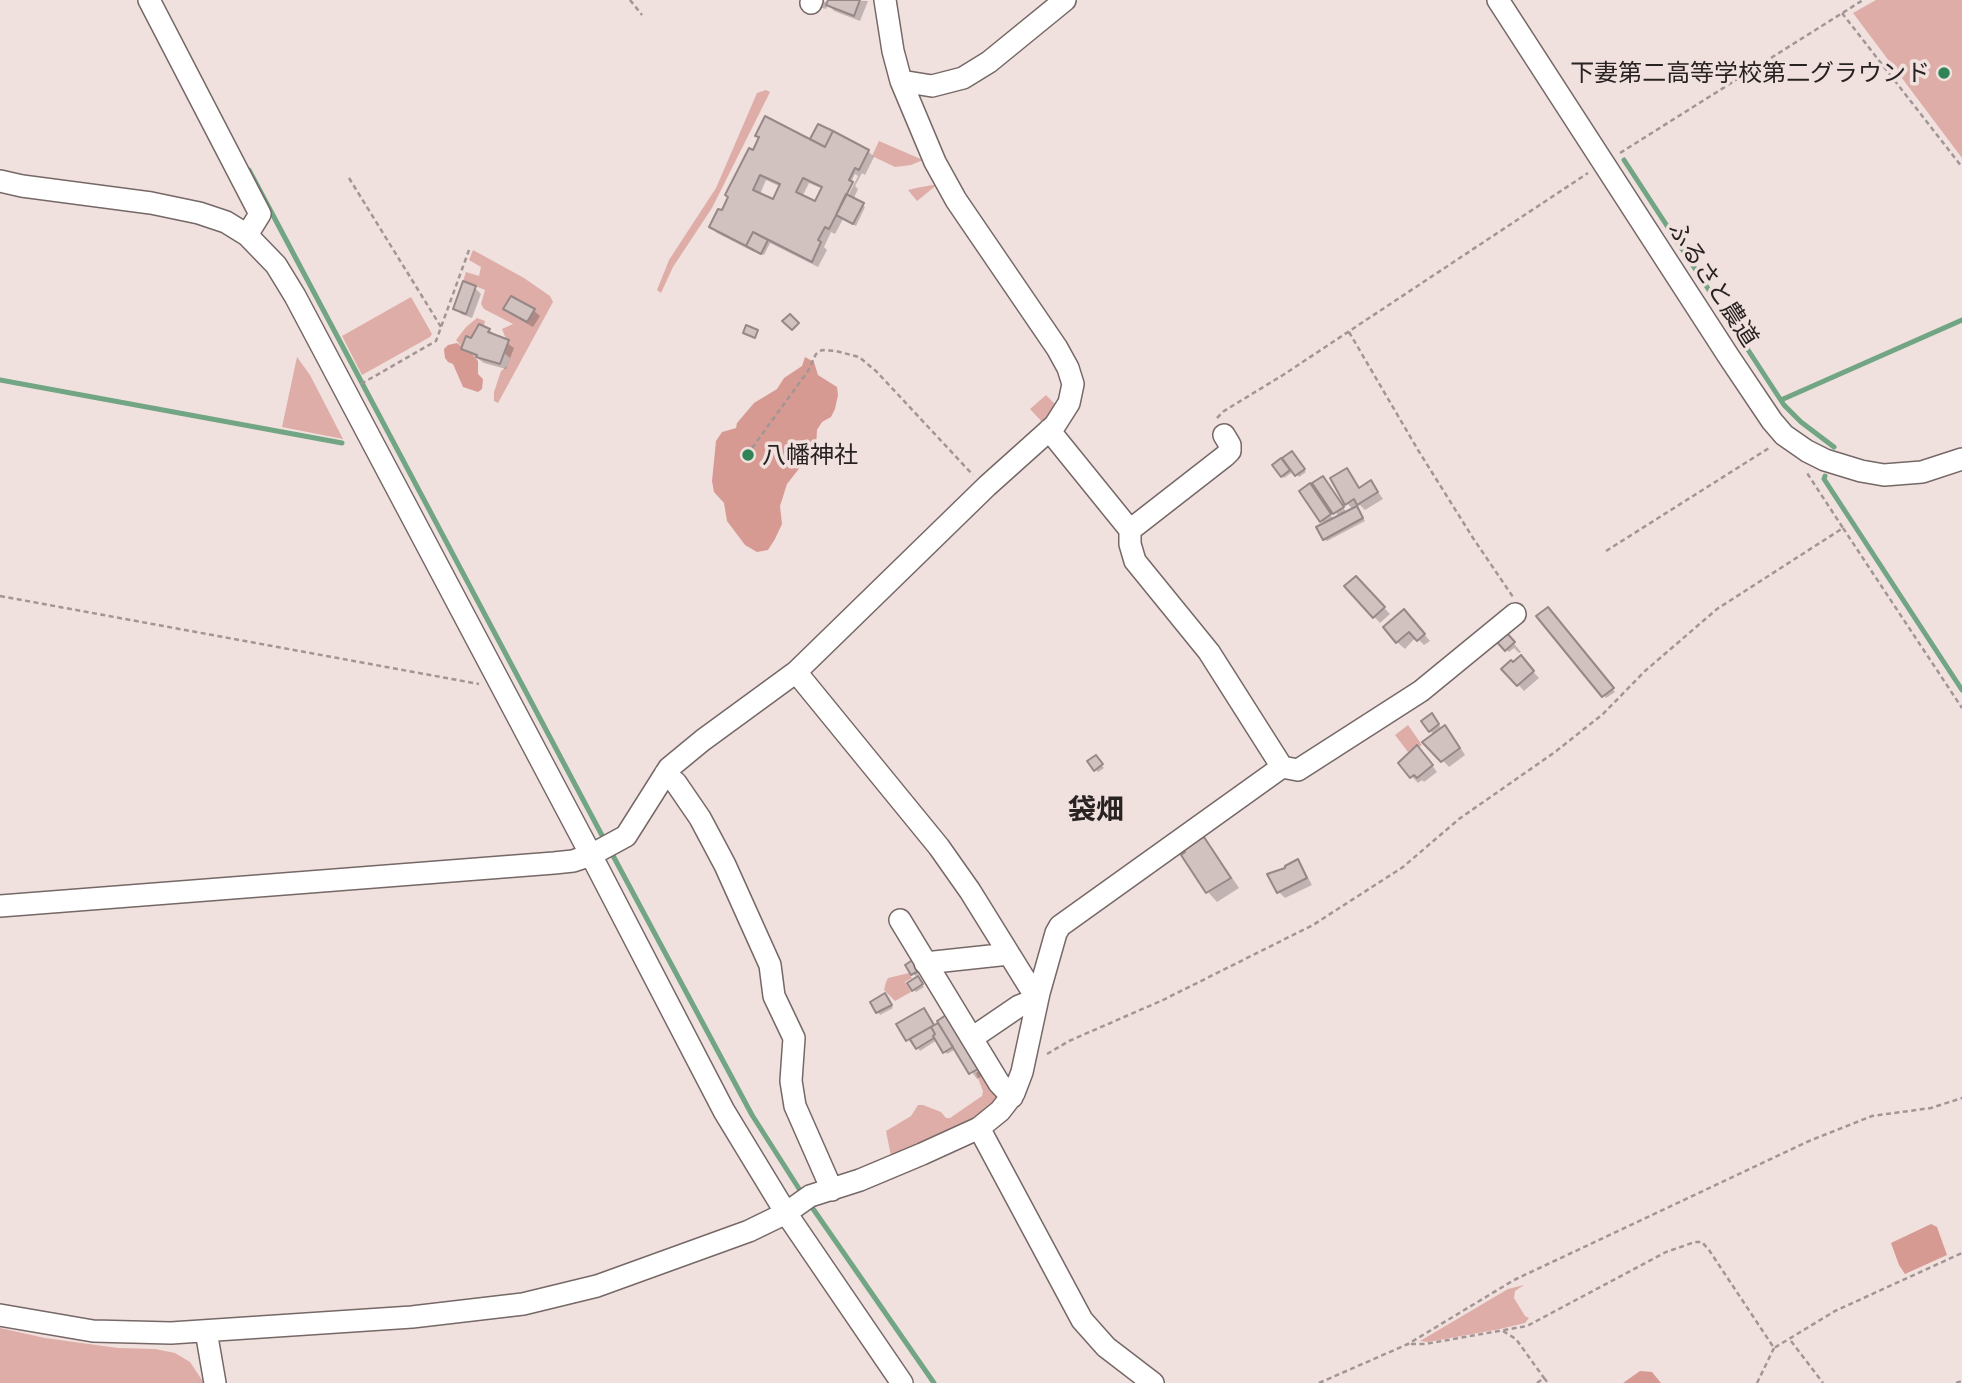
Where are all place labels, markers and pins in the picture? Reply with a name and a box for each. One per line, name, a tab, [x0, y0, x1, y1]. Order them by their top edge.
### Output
place label: 下妻第二高等学校第二グラウンド	[1570, 59, 1930, 87]
marker: 下妻第二高等学校第二グラウンド	[1936, 65, 1952, 81]
place label: 八幡神社	[762, 441, 858, 469]
marker: 八幡神社	[740, 447, 756, 463]

